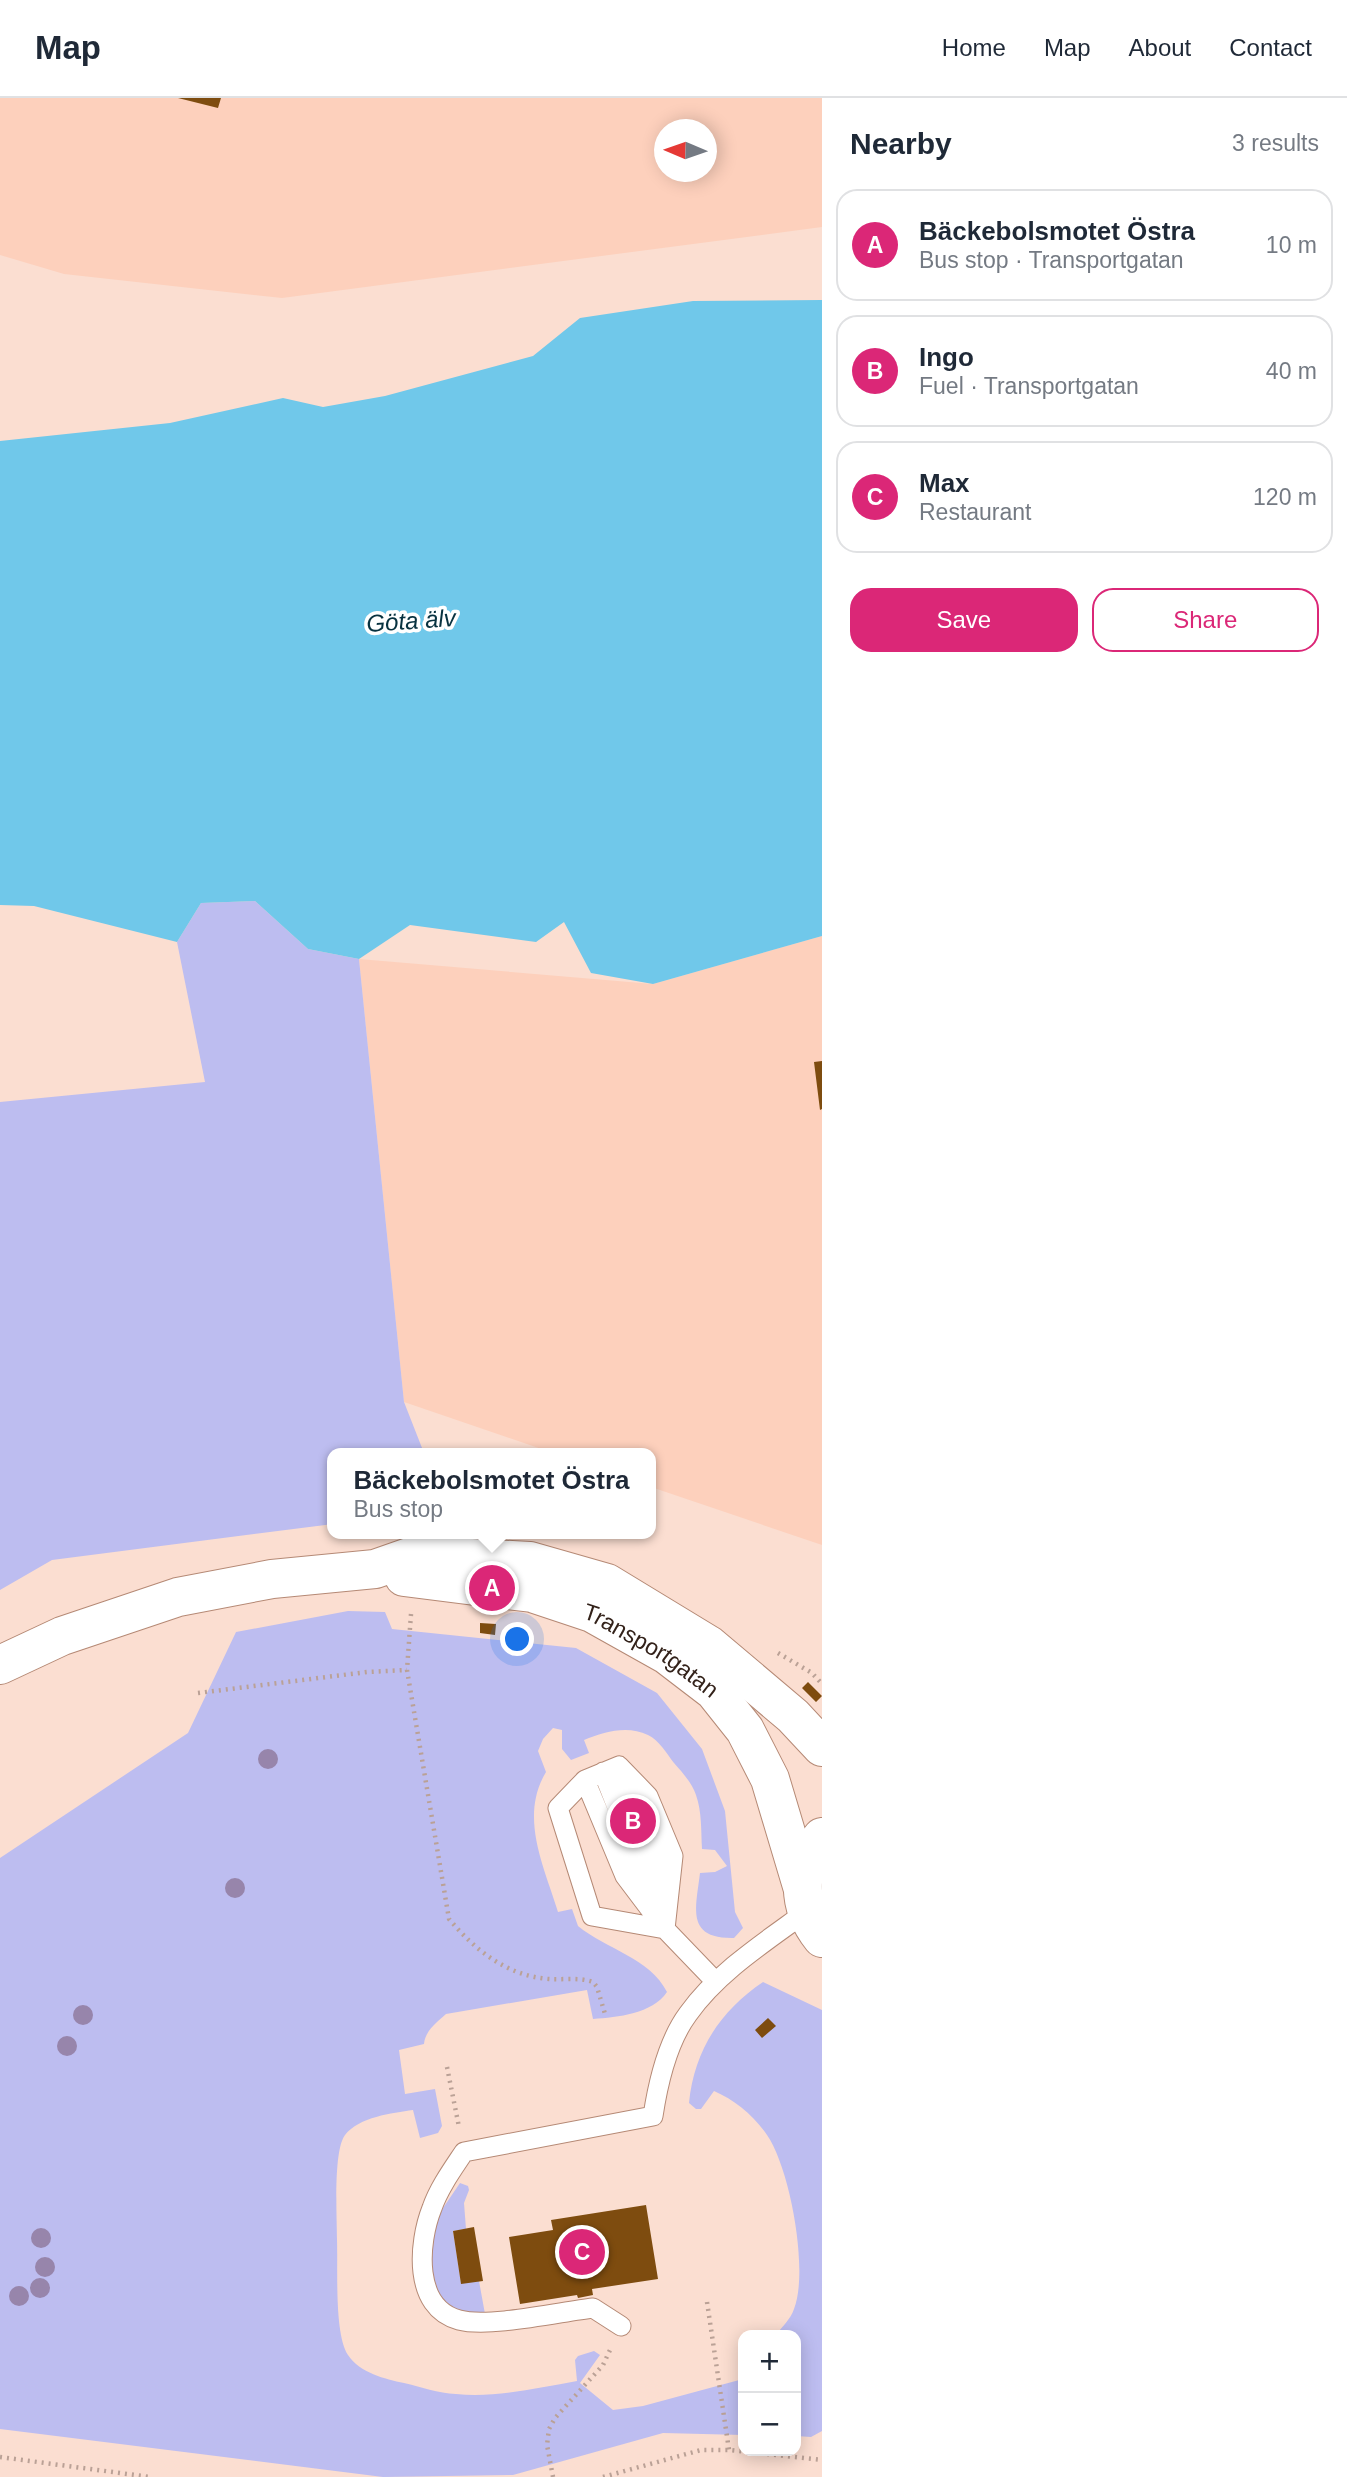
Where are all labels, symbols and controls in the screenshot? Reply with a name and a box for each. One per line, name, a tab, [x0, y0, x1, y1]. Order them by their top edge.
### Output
text: Map	[35, 29, 101, 66]
text: Home	[942, 34, 1006, 61]
text: Map	[1044, 34, 1091, 61]
text: About	[1129, 34, 1191, 61]
text: Contact	[1229, 34, 1312, 61]
north arrow	[654, 119, 717, 182]
text: Nearby	[850, 127, 952, 160]
text: 3 results	[1232, 130, 1319, 156]
text: Bäckebolsmotet Östra	[919, 216, 1195, 246]
text: A	[867, 232, 883, 258]
text: 10 m	[1266, 232, 1317, 258]
text: Bus stop · Transportgatan	[919, 247, 1184, 273]
text: Ingo	[919, 342, 974, 372]
text: B	[867, 358, 883, 384]
text: 40 m	[1266, 358, 1317, 384]
text: Fuel · Transportgatan	[919, 373, 1139, 399]
text: Max	[919, 468, 970, 498]
text: C	[867, 484, 883, 510]
text: 120 m	[1253, 484, 1317, 510]
text: Restaurant	[919, 499, 1032, 525]
button: Save	[850, 588, 1078, 652]
button: Share	[1092, 588, 1319, 652]
water label: Göta älv	[365, 604, 458, 637]
popup	[327, 1448, 656, 1539]
text: Bäckebolsmotet Östra	[354, 1465, 629, 1495]
text: Bus stop	[354, 1496, 443, 1522]
pin: A	[469, 1562, 515, 1614]
street label: Transportgatan	[580, 1598, 724, 1703]
your location	[500, 1622, 534, 1656]
pin: B	[610, 1795, 656, 1847]
pin: C	[559, 2226, 605, 2278]
map controls	[738, 2330, 801, 2456]
button: +	[738, 2330, 801, 2393]
button: −	[738, 2393, 801, 2456]

